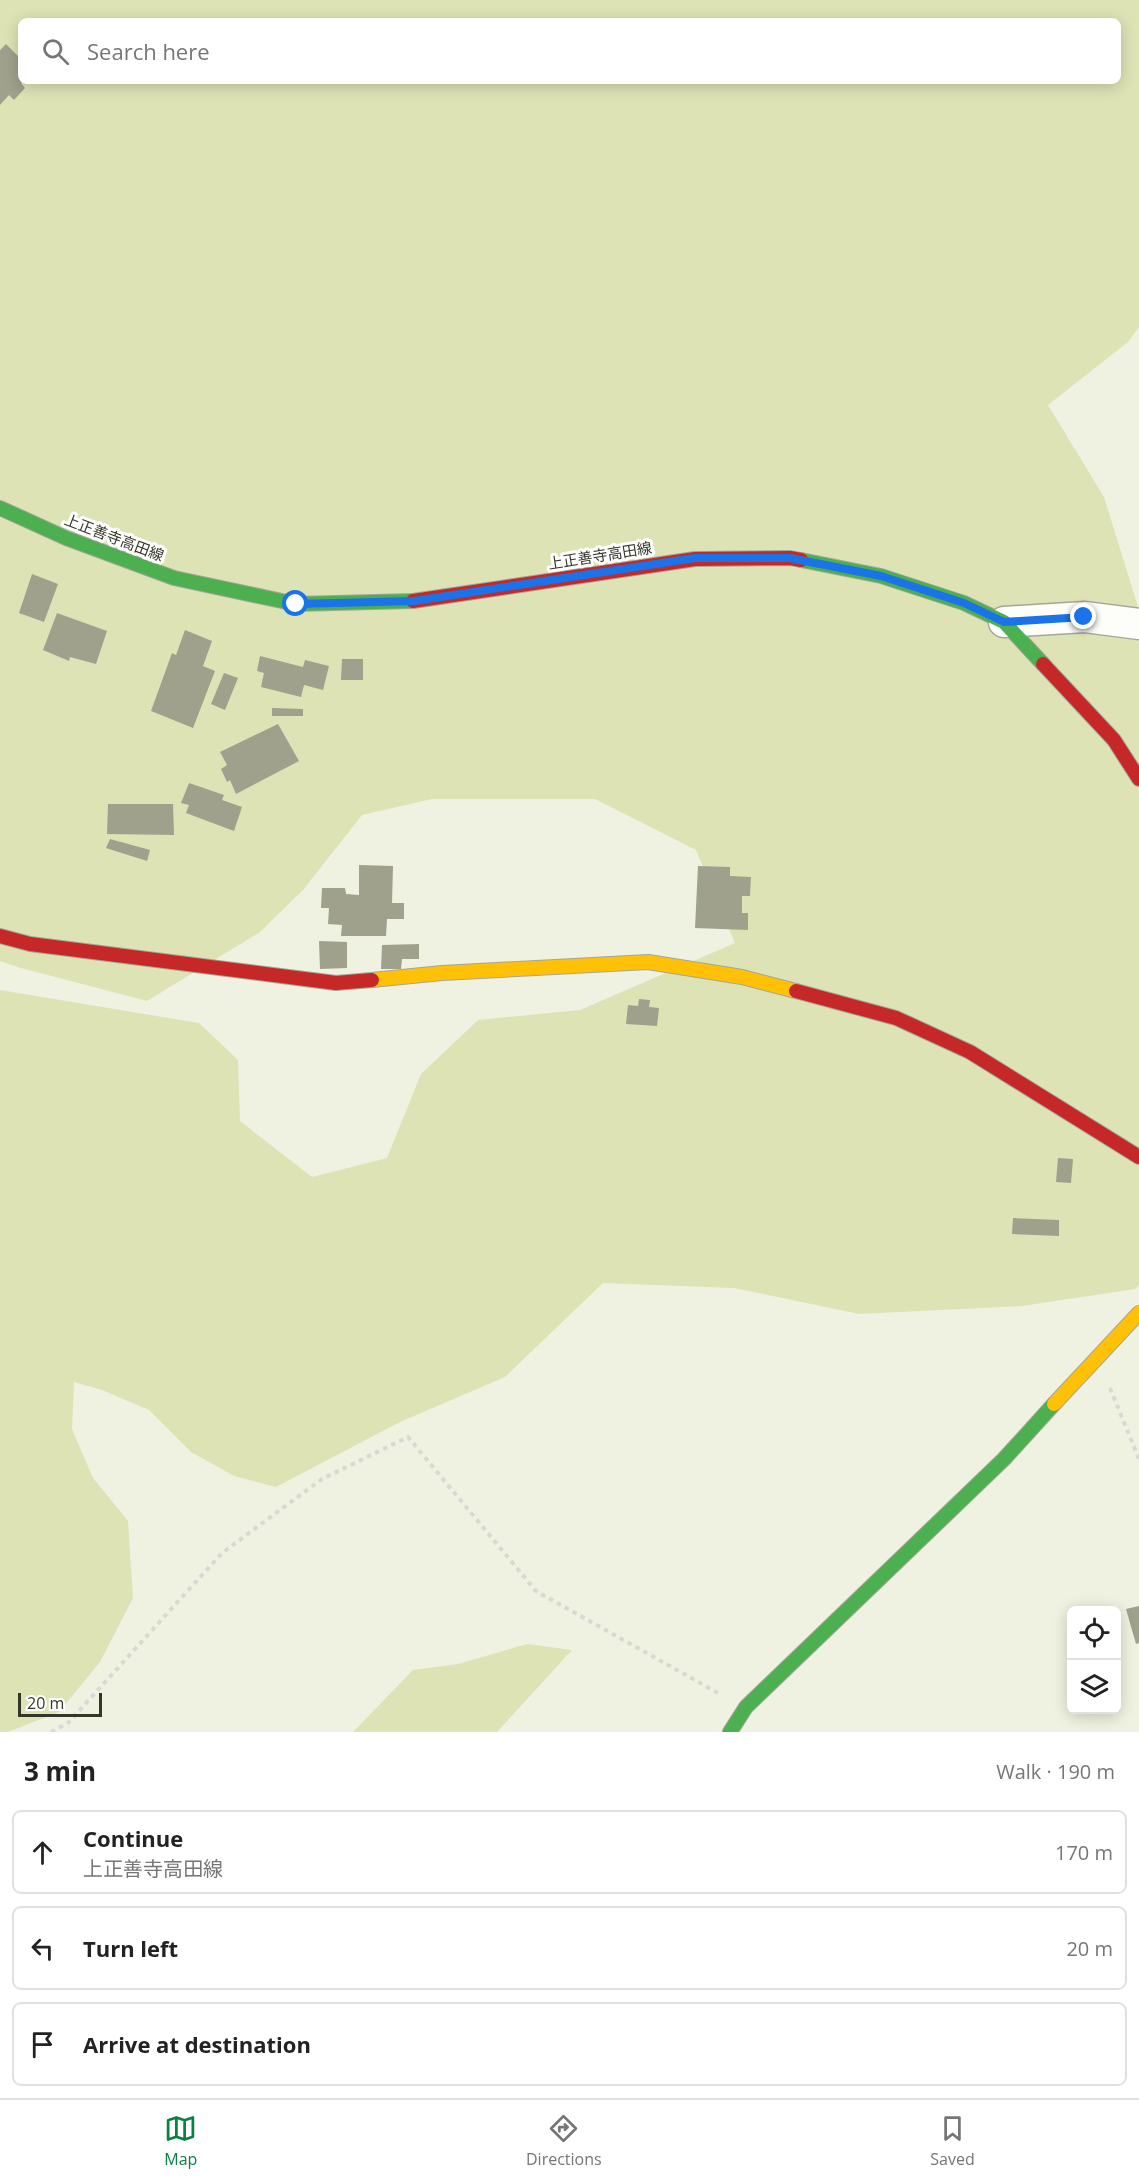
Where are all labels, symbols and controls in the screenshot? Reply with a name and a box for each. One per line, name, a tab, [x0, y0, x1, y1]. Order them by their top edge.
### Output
search box	[18, 18, 1121, 84]
icon: search	[39, 35, 72, 68]
text: Search here	[87, 36, 210, 66]
street label: 上正善寺高田線	[62, 509, 167, 565]
street label: 上正善寺高田線	[546, 537, 653, 573]
route start	[282, 590, 308, 616]
route end	[1070, 603, 1096, 629]
map controls	[1067, 1606, 1121, 1714]
button: locate	[1067, 1606, 1121, 1660]
button: layers	[1067, 1660, 1121, 1714]
scale bar	[18, 1690, 102, 1718]
text: 20 m	[27, 1692, 64, 1714]
text: 3 min	[24, 1753, 96, 1789]
text: Walk · 190 m	[996, 1758, 1115, 1785]
text: Continue	[83, 1823, 183, 1853]
icon: ahead	[26, 1836, 59, 1869]
text: 170 m	[1055, 1839, 1113, 1866]
text: 上正善寺高田線	[83, 1855, 223, 1882]
icon: left	[26, 1932, 59, 1965]
text: Turn left	[83, 1933, 178, 1963]
text: 20 m	[1066, 1935, 1113, 1962]
icon: arrive	[26, 2028, 59, 2061]
text: Arrive at destination	[83, 2029, 311, 2059]
tab: Map	[164, 2112, 197, 2170]
tab: Directions	[526, 2112, 602, 2170]
tab: Saved	[930, 2112, 975, 2170]

